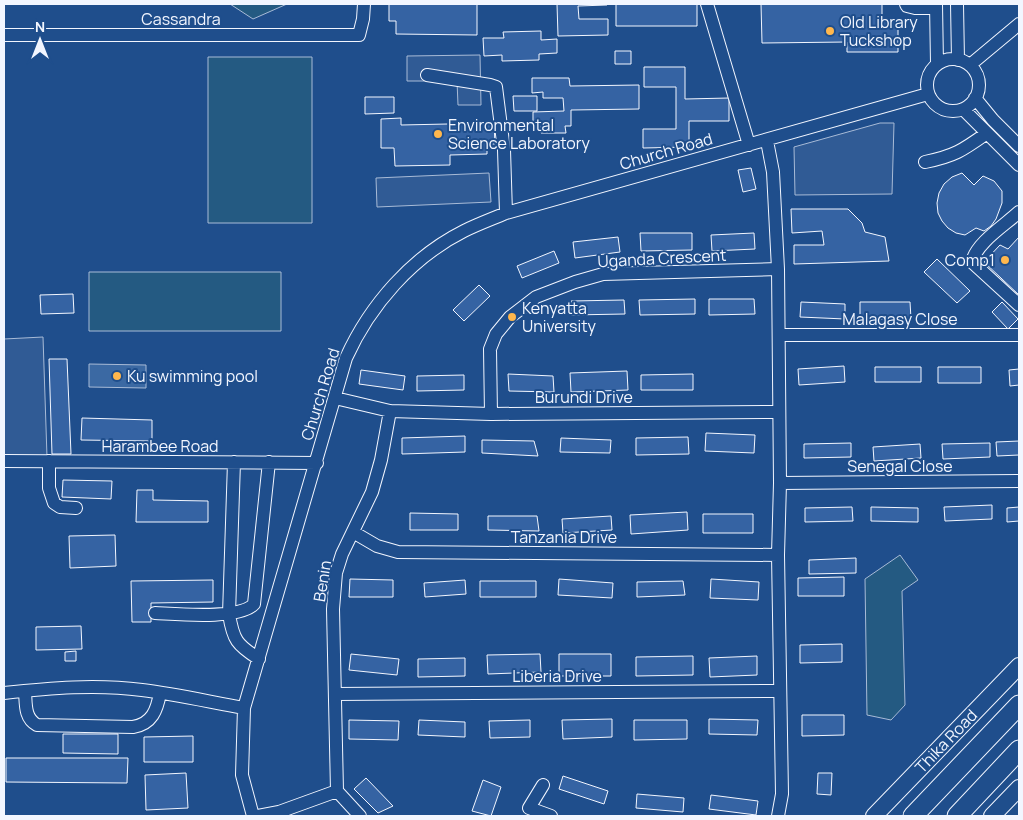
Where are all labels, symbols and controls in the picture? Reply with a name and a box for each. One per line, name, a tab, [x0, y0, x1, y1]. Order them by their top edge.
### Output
street label: Cassandra	[141, 8, 221, 30]
place label: Old Library Tuckshop	[840, 11, 918, 51]
north arrow	[15, 15, 65, 65]
text: N	[35, 17, 45, 36]
marker: Old Library Tuckshop	[824, 25, 836, 37]
place label: Environmental Science Laboratory	[448, 114, 590, 154]
street label: Church Road	[617, 127, 715, 175]
marker: Environmental Science Laboratory	[432, 128, 444, 140]
street label: Uganda Crescent	[597, 244, 727, 272]
place label: Comp1	[945, 249, 995, 271]
marker: Comp1	[999, 254, 1011, 266]
place label: Kenyatta University	[522, 297, 596, 337]
street label: Malagasy Close	[842, 308, 958, 330]
marker: Kenyatta University	[506, 311, 518, 323]
street label: Church Road	[296, 345, 344, 443]
place label: Ku swimming pool	[127, 365, 258, 387]
marker: Ku swimming pool	[111, 370, 123, 382]
street label: Burundi Drive	[535, 386, 633, 408]
street label: Harambee Road	[101, 435, 219, 457]
street label: Senegal Close	[847, 455, 953, 477]
street label: Tanzania Drive	[511, 526, 617, 548]
street label: Benin	[308, 559, 336, 603]
street label: Liberia Drive	[512, 665, 602, 687]
street label: Thika Road	[910, 704, 982, 778]

